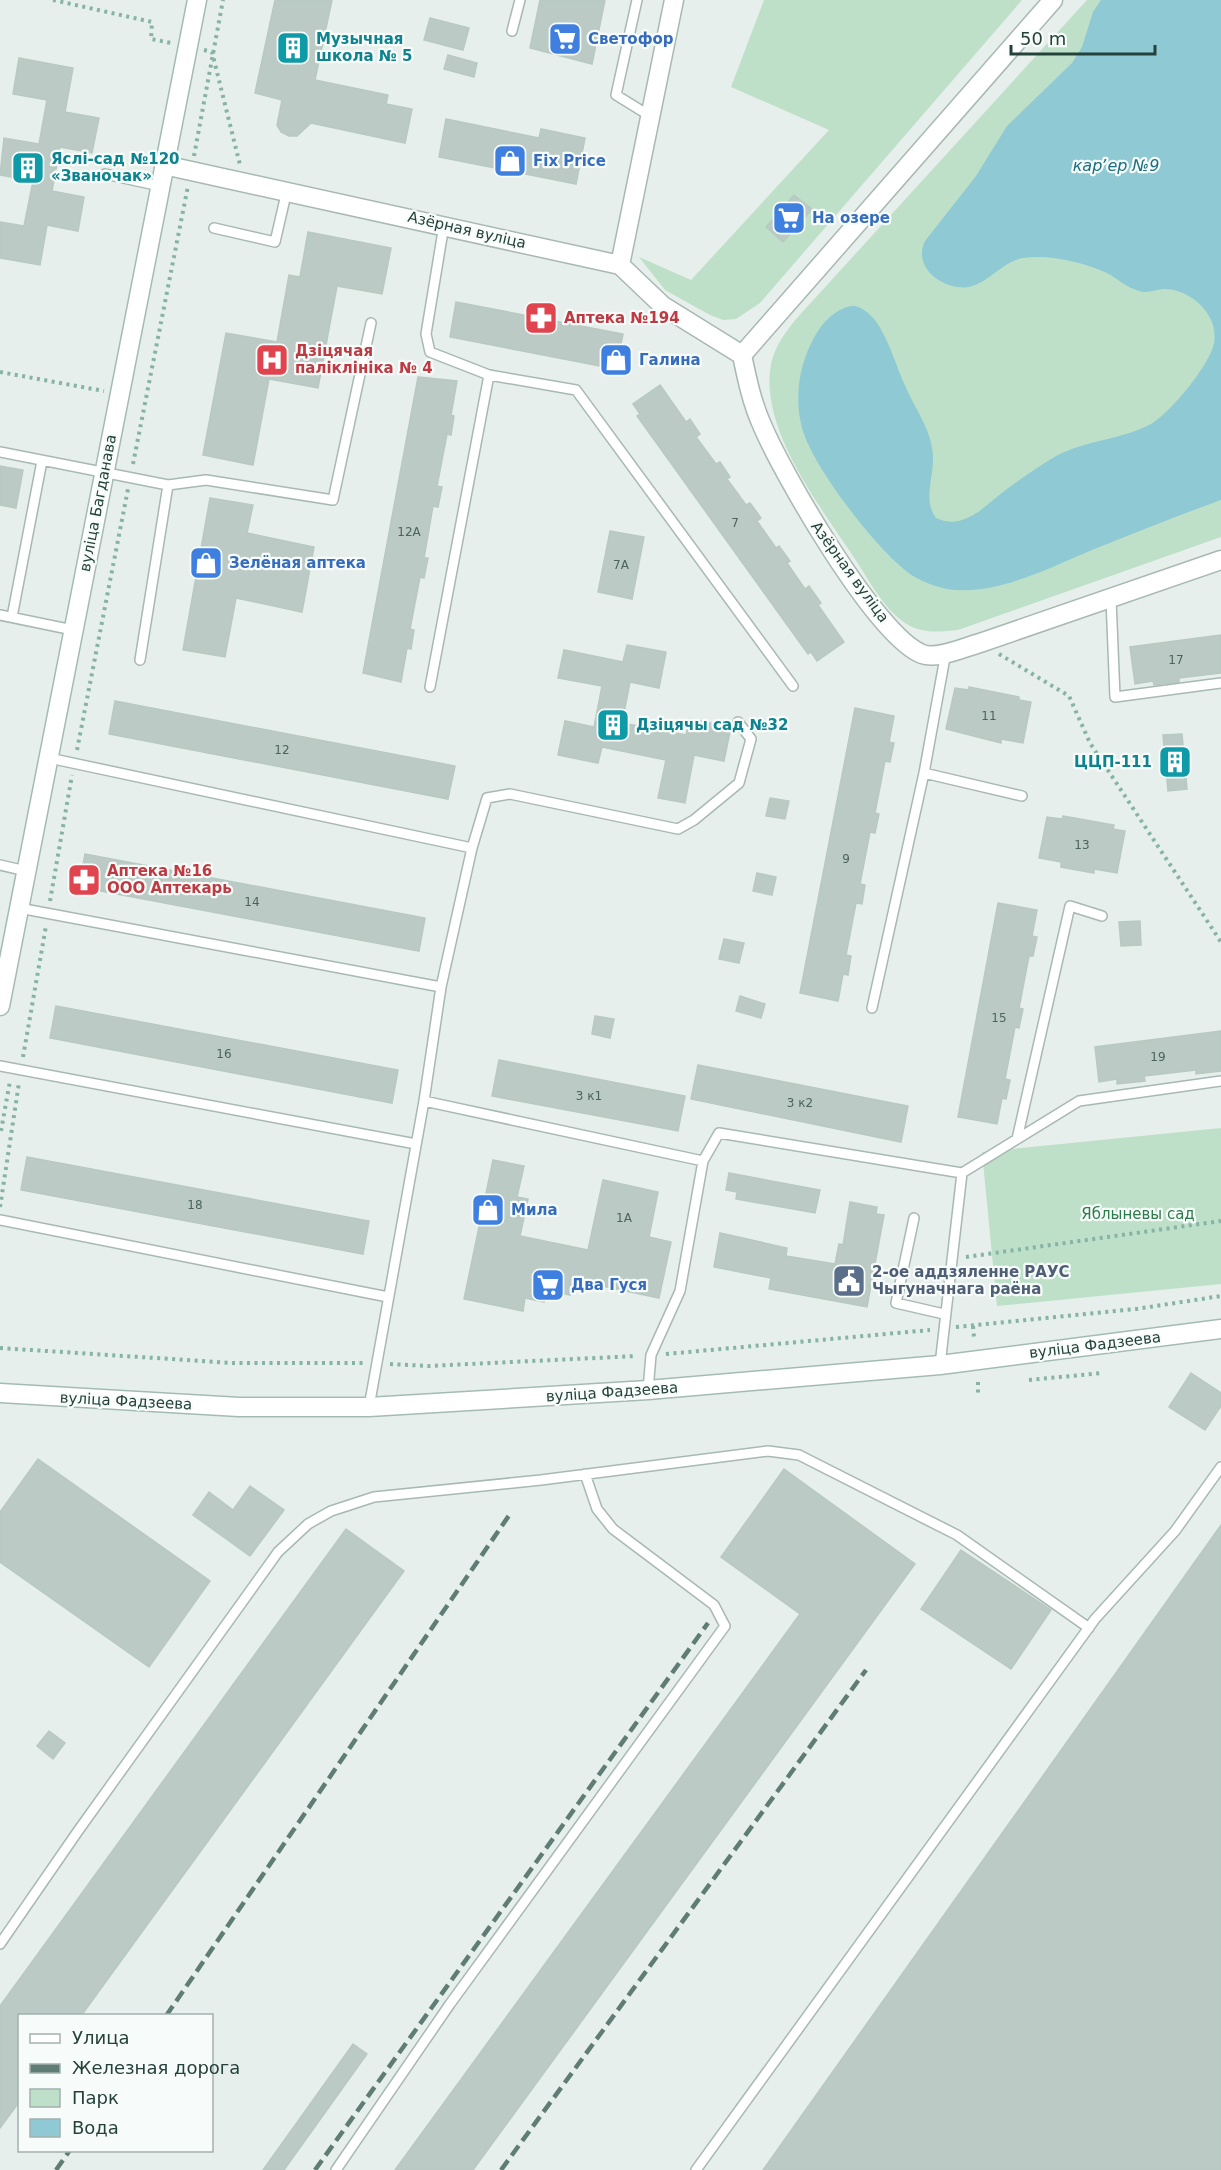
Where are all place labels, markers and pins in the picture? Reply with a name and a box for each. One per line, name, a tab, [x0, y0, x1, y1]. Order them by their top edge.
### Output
supermarket icon: Светофор	[547, 21, 583, 57]
building icon: Музычная школа № 5	[275, 30, 311, 66]
place label: Музычная школа № 5	[316, 30, 412, 65]
place label: Светофор	[588, 30, 674, 48]
shop icon: Fix Price	[492, 143, 528, 179]
building icon: Яслі-сад №120 «Званочак»	[10, 150, 46, 186]
place label: Яслі-сад №120 «Званочак»	[51, 150, 180, 185]
place label: Fix Price	[533, 152, 606, 170]
supermarket icon: На озере	[771, 200, 807, 236]
place label: На озере	[812, 209, 890, 227]
pharmacy icon: Аптека №194	[523, 300, 559, 336]
place label: Аптека №194	[564, 309, 680, 327]
hospital icon: Дзіцячая паліклініка № 4	[254, 342, 290, 378]
place label: Дзіцячая паліклініка № 4	[295, 342, 433, 377]
shop icon: Галина	[598, 342, 634, 378]
place label: Галина	[639, 351, 701, 369]
shop icon: Зелёная аптека	[188, 545, 224, 581]
place label: Зелёная аптека	[229, 554, 366, 572]
building icon: Дзіцячы сад №32	[595, 707, 631, 743]
place label: Дзіцячы сад №32	[636, 716, 788, 734]
building icon: ЦЦП-111	[1157, 744, 1193, 780]
place label: ЦЦП-111	[1074, 753, 1152, 771]
pharmacy icon: Аптека №16 ООО Аптекарь	[66, 862, 102, 898]
place label: Аптека №16 ООО Аптекарь	[107, 862, 232, 897]
shop icon: Мила	[470, 1192, 506, 1228]
place label: Мила	[511, 1201, 558, 1219]
public building icon: 2-ое аддзяленне РАУС Чыгуначнага раёна	[831, 1263, 867, 1299]
place label: 2-ое аддзяленне РАУС Чыгуначнага раёна	[872, 1263, 1070, 1298]
supermarket icon: Два Гуся	[530, 1267, 566, 1303]
place label: Два Гуся	[571, 1276, 647, 1294]

